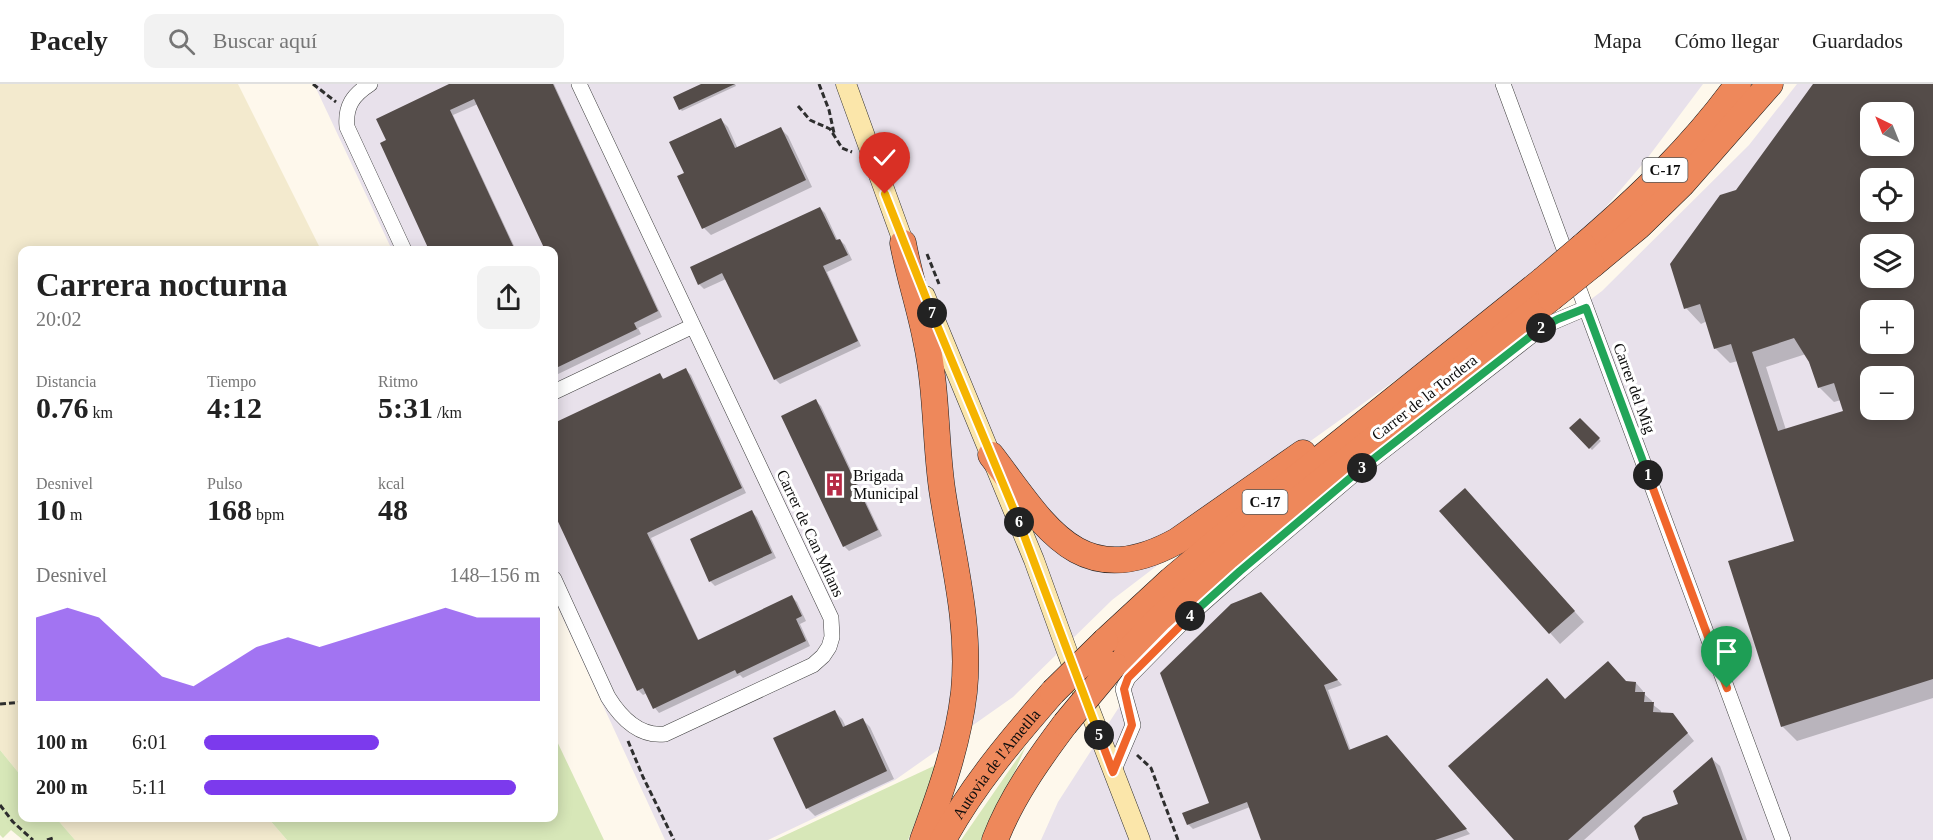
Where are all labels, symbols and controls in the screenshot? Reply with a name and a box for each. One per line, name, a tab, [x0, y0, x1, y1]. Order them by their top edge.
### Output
search box	[144, 14, 564, 68]
text: Pacely	[30, 25, 108, 56]
icon: search	[165, 25, 198, 58]
text: Buscar aquí	[213, 28, 317, 53]
text: Mapa	[1594, 29, 1642, 53]
text: Cómo llegar	[1675, 29, 1779, 53]
text: Guardados	[1812, 29, 1903, 53]
north arrow	[1860, 102, 1914, 156]
map controls	[1860, 102, 1914, 420]
pin	[859, 132, 910, 194]
icon: check	[868, 141, 901, 174]
road number: C-17	[1642, 158, 1688, 182]
button: locate	[1860, 168, 1914, 222]
button: layers	[1860, 234, 1914, 288]
button: share	[477, 266, 540, 329]
text: Carrera nocturna	[36, 267, 287, 303]
pin: 7	[917, 298, 947, 328]
button: +	[1860, 300, 1914, 354]
text: 7	[928, 304, 936, 321]
text: 20:02	[36, 308, 82, 330]
pin: 2	[1526, 313, 1556, 343]
text: 2	[1537, 319, 1545, 336]
street label: Carrer del Mig	[1609, 341, 1659, 436]
street label: Carrer de la Tordera	[1368, 351, 1480, 444]
button: −	[1860, 366, 1914, 420]
text: Distancia	[36, 373, 96, 390]
text: Tiempo	[207, 373, 256, 390]
text: Ritmo	[378, 373, 418, 390]
text: 0.76	[36, 391, 89, 424]
text: 4:12	[207, 391, 262, 424]
text: 5:31	[378, 391, 433, 424]
text: km	[89, 404, 113, 421]
text: /km	[433, 404, 462, 421]
pin: 3	[1347, 453, 1377, 483]
text: 3	[1358, 459, 1366, 476]
pin: 1	[1633, 460, 1663, 490]
text: 1	[1644, 466, 1652, 483]
street label: Carrer de Can Milans	[774, 467, 847, 599]
place label: Brigada Municipal	[853, 467, 919, 503]
building icon: Brigada Municipal	[822, 471, 848, 497]
text: Desnivel	[36, 475, 93, 492]
text: Pulso	[207, 475, 243, 492]
text: kcal	[378, 475, 405, 492]
road number: C-17	[1242, 490, 1288, 514]
text: 10	[36, 493, 66, 526]
text: 168	[207, 493, 252, 526]
text: 48	[378, 493, 408, 526]
text: m	[66, 506, 82, 523]
text: bpm	[252, 506, 284, 523]
pin: 6	[1004, 507, 1034, 537]
text: 6	[1015, 513, 1023, 530]
text: Desnivel	[36, 564, 107, 586]
text: 148–156 m	[449, 564, 540, 586]
pin: 4	[1175, 601, 1205, 631]
text: 4	[1186, 607, 1194, 624]
pin	[1701, 626, 1752, 688]
icon: arrive	[1710, 635, 1743, 668]
street label: Autovia de l'Ametlla	[949, 706, 1044, 822]
pin: 5	[1084, 720, 1114, 750]
text: 5	[1095, 726, 1103, 743]
text: 100 m	[36, 731, 88, 753]
text: 6:01	[132, 731, 168, 753]
text: 200 m	[36, 776, 88, 798]
text: 5:11	[132, 776, 167, 798]

